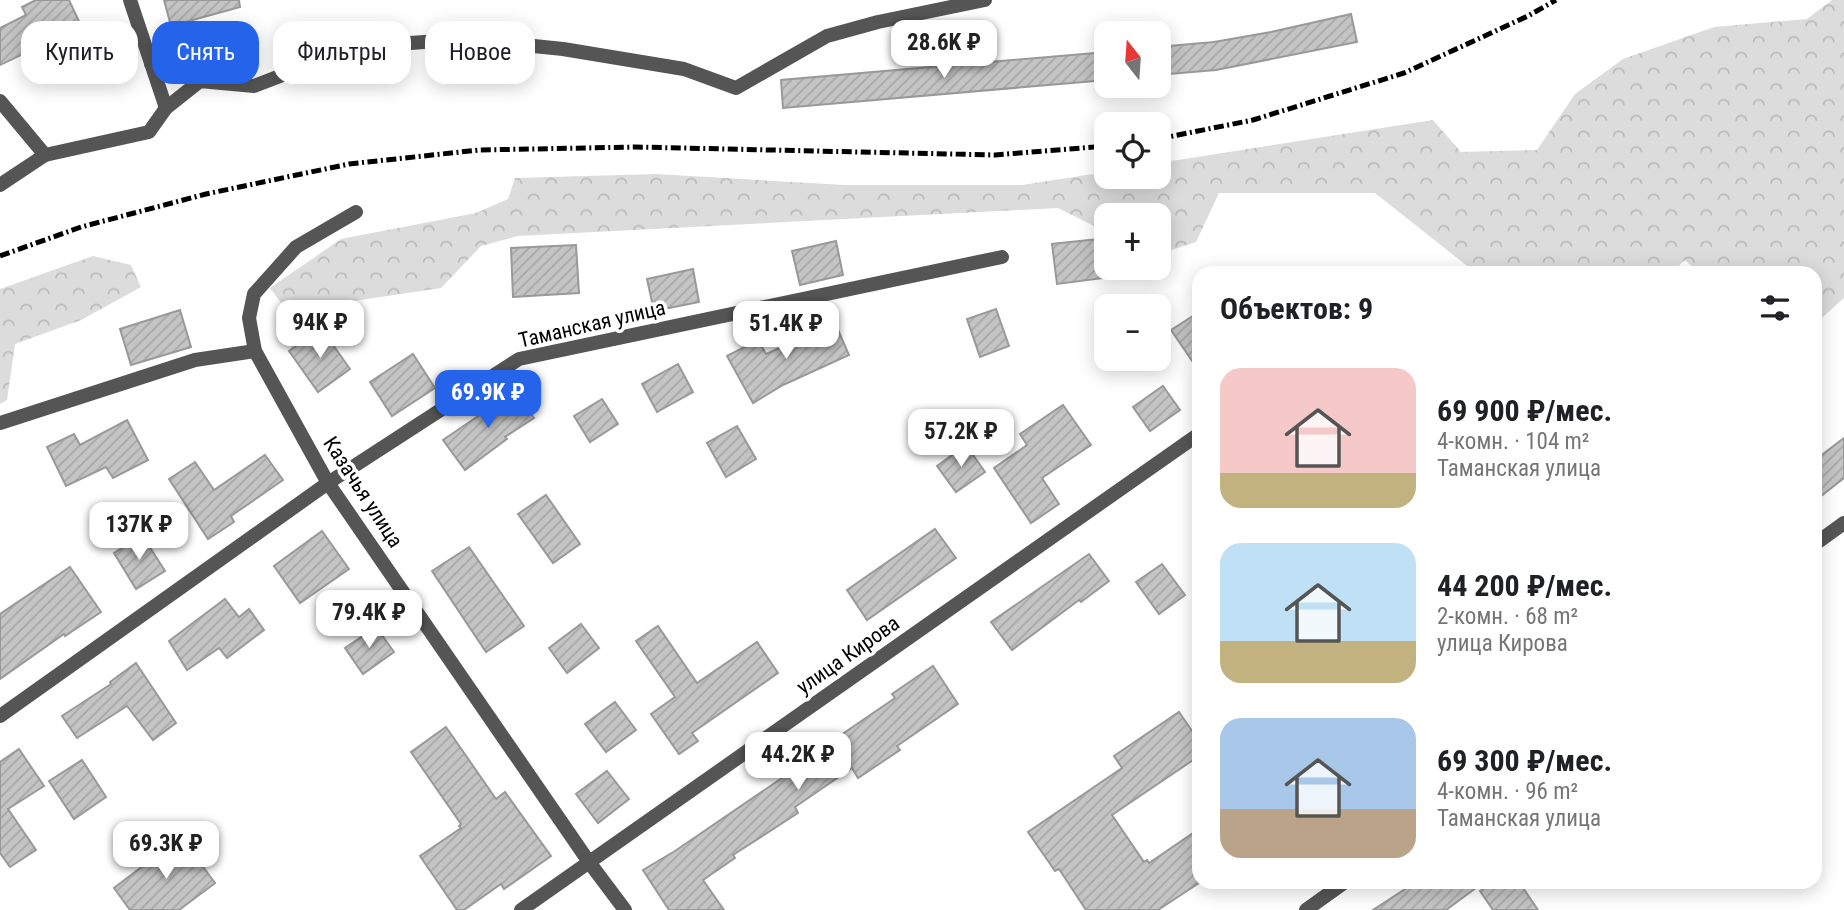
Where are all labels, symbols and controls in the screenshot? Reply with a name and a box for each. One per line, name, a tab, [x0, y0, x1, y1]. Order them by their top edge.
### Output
pin: 28.6K ₽	[879, 20, 1009, 80]
chip: Купить	[21, 21, 138, 84]
chip: Снять	[152, 21, 259, 84]
chip: Фильтры	[273, 21, 411, 84]
chip: Новое	[425, 21, 535, 84]
north arrow	[1094, 21, 1171, 98]
map controls	[1094, 21, 1171, 371]
text: 28.6K ₽	[907, 29, 981, 56]
button: locate	[1094, 112, 1171, 189]
button: +	[1094, 203, 1171, 280]
icon: filters	[1756, 289, 1794, 327]
text: Объектов: 9	[1220, 291, 1373, 326]
button: −	[1094, 294, 1171, 371]
street label: Таманская улица	[516, 295, 668, 353]
pin: 94K ₽	[271, 300, 369, 360]
pin: 51.4K ₽	[721, 302, 851, 361]
text: 94K ₽	[292, 309, 348, 336]
text: 51.4K ₽	[749, 310, 823, 337]
pin: 69.9K ₽	[423, 370, 553, 430]
text: 69.9K ₽	[451, 379, 525, 406]
text: 69 900 ₽/мес.	[1437, 393, 1612, 428]
icon: home	[1276, 396, 1360, 480]
pin: 57.2K ₽	[896, 410, 1026, 469]
text: 57.2K ₽	[924, 418, 998, 445]
text: 4-комн. · 104 m²	[1437, 428, 1589, 455]
street label: Казачья улица	[318, 432, 408, 552]
text: Таманская улица	[1437, 455, 1601, 482]
pin: 137K ₽	[82, 503, 196, 562]
text: 137K ₽	[105, 511, 173, 538]
text: 44 200 ₽/мес.	[1437, 568, 1612, 603]
icon: home	[1276, 571, 1360, 655]
pin: 79.4K ₽	[304, 590, 434, 650]
text: 79.4K ₽	[332, 599, 406, 626]
text: 2-комн. · 68 m²	[1437, 603, 1578, 630]
street label: улица Кирова	[792, 611, 904, 699]
text: улица Кирова	[1437, 630, 1568, 657]
pin: 44.2K ₽	[733, 732, 863, 792]
text: 44.2K ₽	[761, 741, 835, 768]
text: 69 300 ₽/мес.	[1437, 743, 1612, 778]
icon: home	[1276, 746, 1360, 830]
text: 4-комн. · 96 m²	[1437, 778, 1578, 805]
text: Таманская улица	[1437, 805, 1601, 832]
pin: 69.3K ₽	[101, 822, 231, 881]
text: 69.3K ₽	[129, 830, 203, 857]

